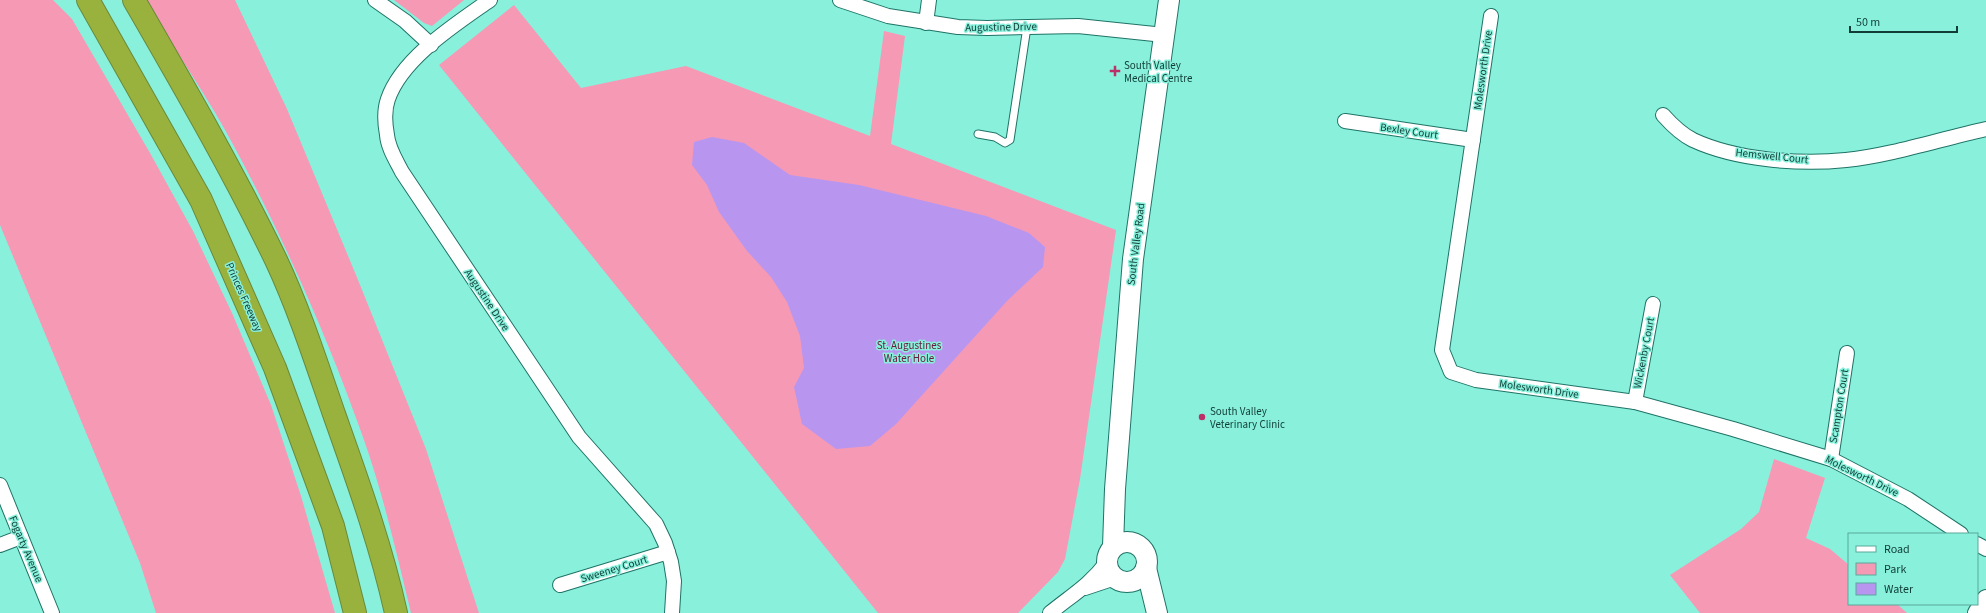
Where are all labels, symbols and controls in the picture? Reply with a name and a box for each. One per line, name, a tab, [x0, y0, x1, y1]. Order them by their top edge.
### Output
scale bar	[1850, 8, 1957, 34]
text: 50 m	[1856, 14, 1880, 31]
street label: Augustine Drive	[965, 19, 1038, 35]
street label: Molesworth Drive	[1470, 29, 1496, 111]
place label: South Valley Medical Centre	[1124, 58, 1193, 86]
marker: South Valley Medical Centre	[1109, 65, 1121, 77]
street label: Bexley Court	[1379, 120, 1439, 143]
street label: Hemswell Court	[1735, 145, 1809, 167]
street label: South Valley Road	[1124, 202, 1148, 286]
street label: Princes Freeway	[222, 260, 266, 334]
street label: Augustine Drive	[461, 266, 514, 334]
street label: Wickenby Court	[1630, 316, 1658, 390]
park label: St. Augustines Water Hole	[877, 338, 942, 366]
street label: Scampton Court	[1826, 368, 1852, 444]
street label: Molesworth Drive	[1498, 376, 1580, 402]
place label: South Valley Veterinary Clinic	[1210, 404, 1285, 432]
marker: South Valley Veterinary Clinic	[1197, 412, 1207, 422]
street label: Molesworth Drive	[1823, 452, 1902, 501]
street label: Fogarty Avenue	[5, 513, 47, 585]
legend	[1848, 533, 1978, 605]
text: Road	[1884, 541, 1910, 558]
street label: Sweeney Court	[579, 552, 650, 586]
text: Park	[1884, 561, 1906, 578]
text: Water	[1884, 581, 1914, 598]

